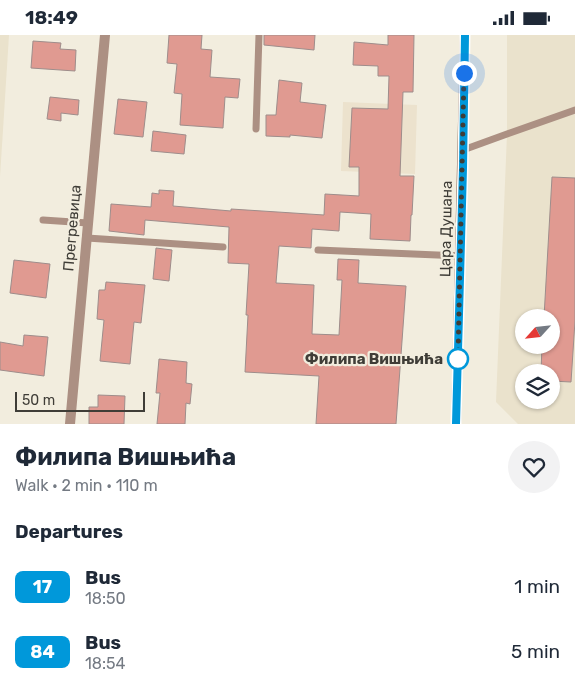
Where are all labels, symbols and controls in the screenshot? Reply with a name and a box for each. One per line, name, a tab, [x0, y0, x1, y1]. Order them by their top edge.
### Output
text: 18:49	[25, 6, 78, 29]
your location	[452, 61, 477, 86]
street label: Цара Душана	[436, 181, 456, 277]
street label: Прегревица	[59, 184, 85, 272]
north arrow	[515, 309, 560, 354]
map controls	[515, 309, 560, 409]
marker: Филипа Вишњића	[447, 348, 469, 370]
place label: Филипа Вишњића	[305, 350, 443, 368]
button: layers	[515, 364, 560, 409]
scale bar	[15, 389, 145, 412]
text: 50 m	[22, 392, 55, 409]
button: heart	[508, 441, 560, 493]
text: Филипа Вишњића	[15, 443, 236, 471]
text: Walk · 2 min · 110 m	[15, 476, 158, 495]
text: Departures	[15, 520, 123, 543]
text: Bus	[85, 566, 121, 589]
text: 1 min	[514, 575, 560, 598]
text: 17	[33, 576, 52, 598]
text: 18:50	[85, 589, 126, 608]
text: Bus	[85, 631, 121, 654]
text: 5 min	[511, 640, 560, 663]
text: 84	[30, 641, 55, 663]
text: 18:54	[85, 654, 126, 673]

